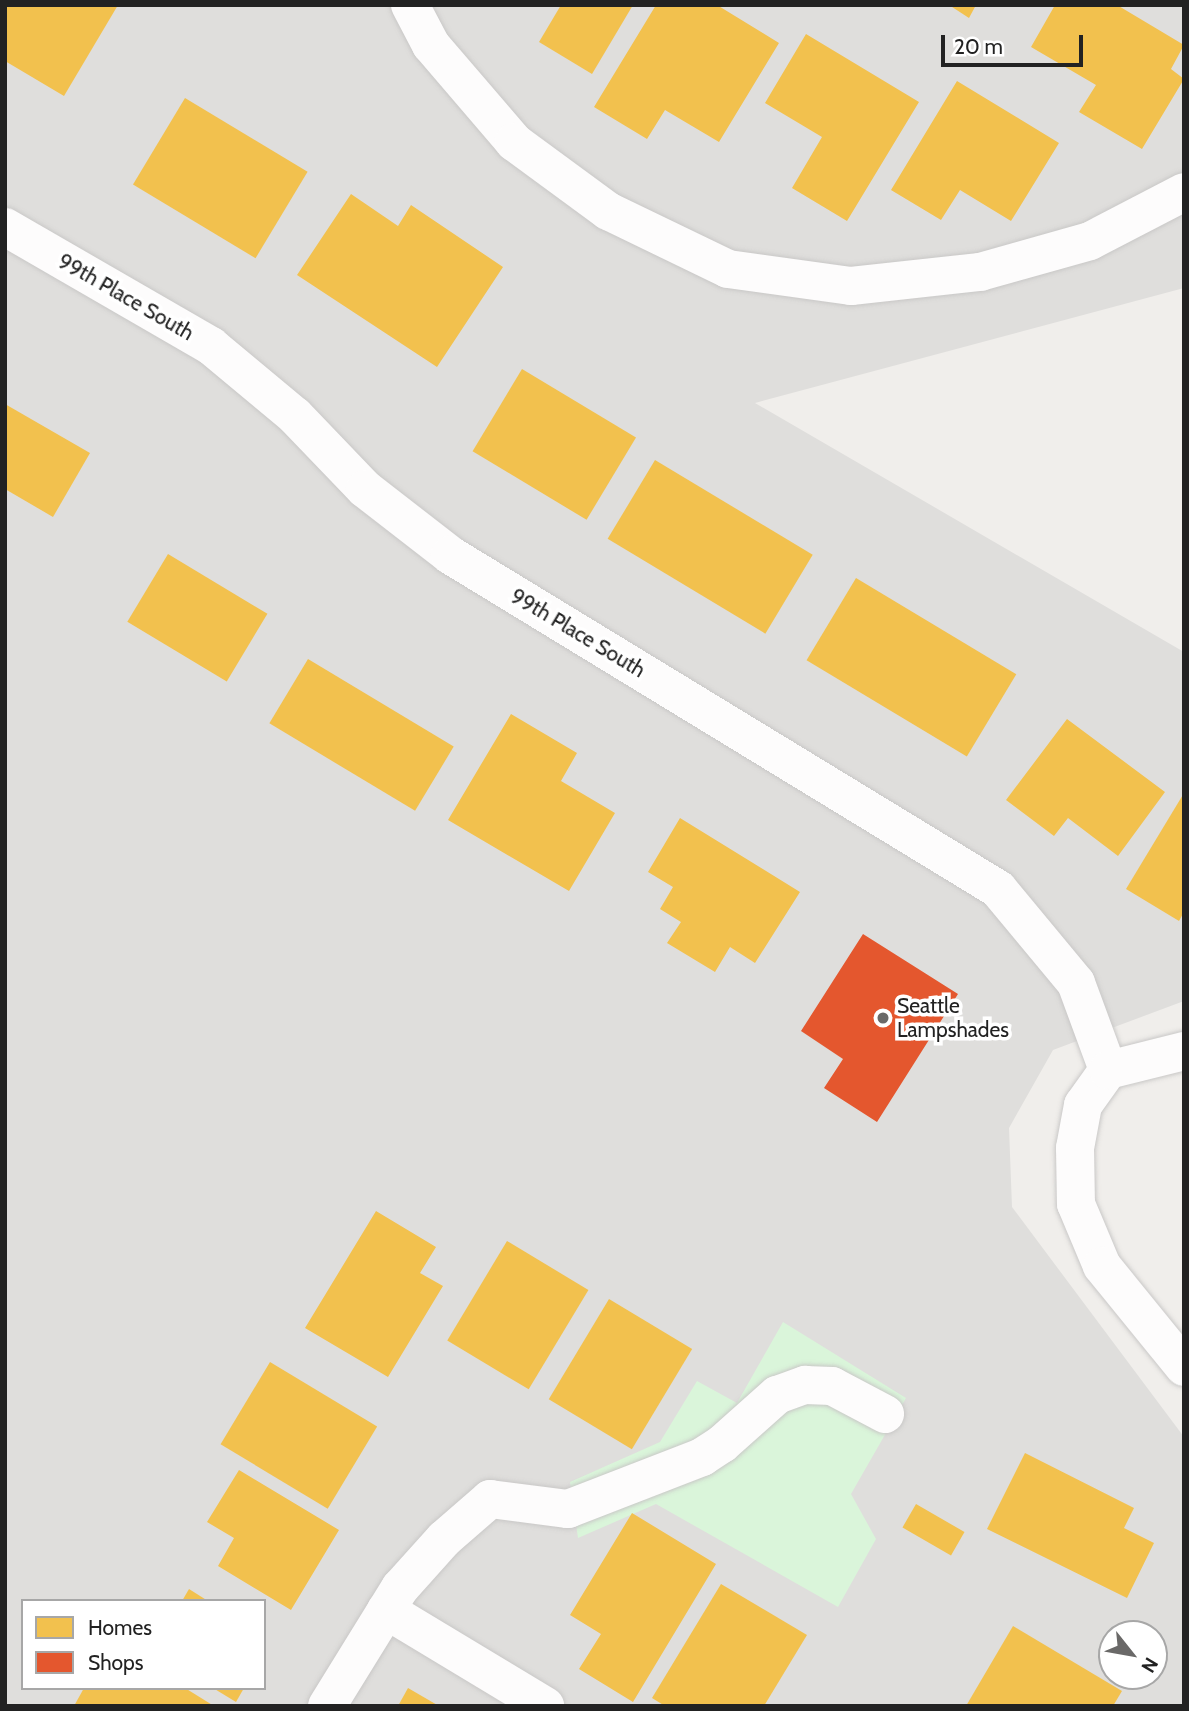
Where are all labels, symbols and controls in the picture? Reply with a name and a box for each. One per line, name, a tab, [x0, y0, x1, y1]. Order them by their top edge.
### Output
scale bar	[944, 21, 1086, 65]
text: 20 m	[954, 34, 1003, 59]
street label: 99th Place South	[54, 248, 198, 346]
street label: 99th Place South	[506, 583, 650, 683]
place label: Seattle Lampshades	[897, 993, 1009, 1043]
marker: Seattle Lampshades	[875, 1010, 891, 1026]
legend	[21, 1599, 266, 1690]
text: Homes	[88, 1615, 152, 1640]
north arrow	[1098, 1620, 1168, 1690]
text: Shops	[88, 1650, 143, 1675]
text: N	[1136, 1653, 1163, 1677]

